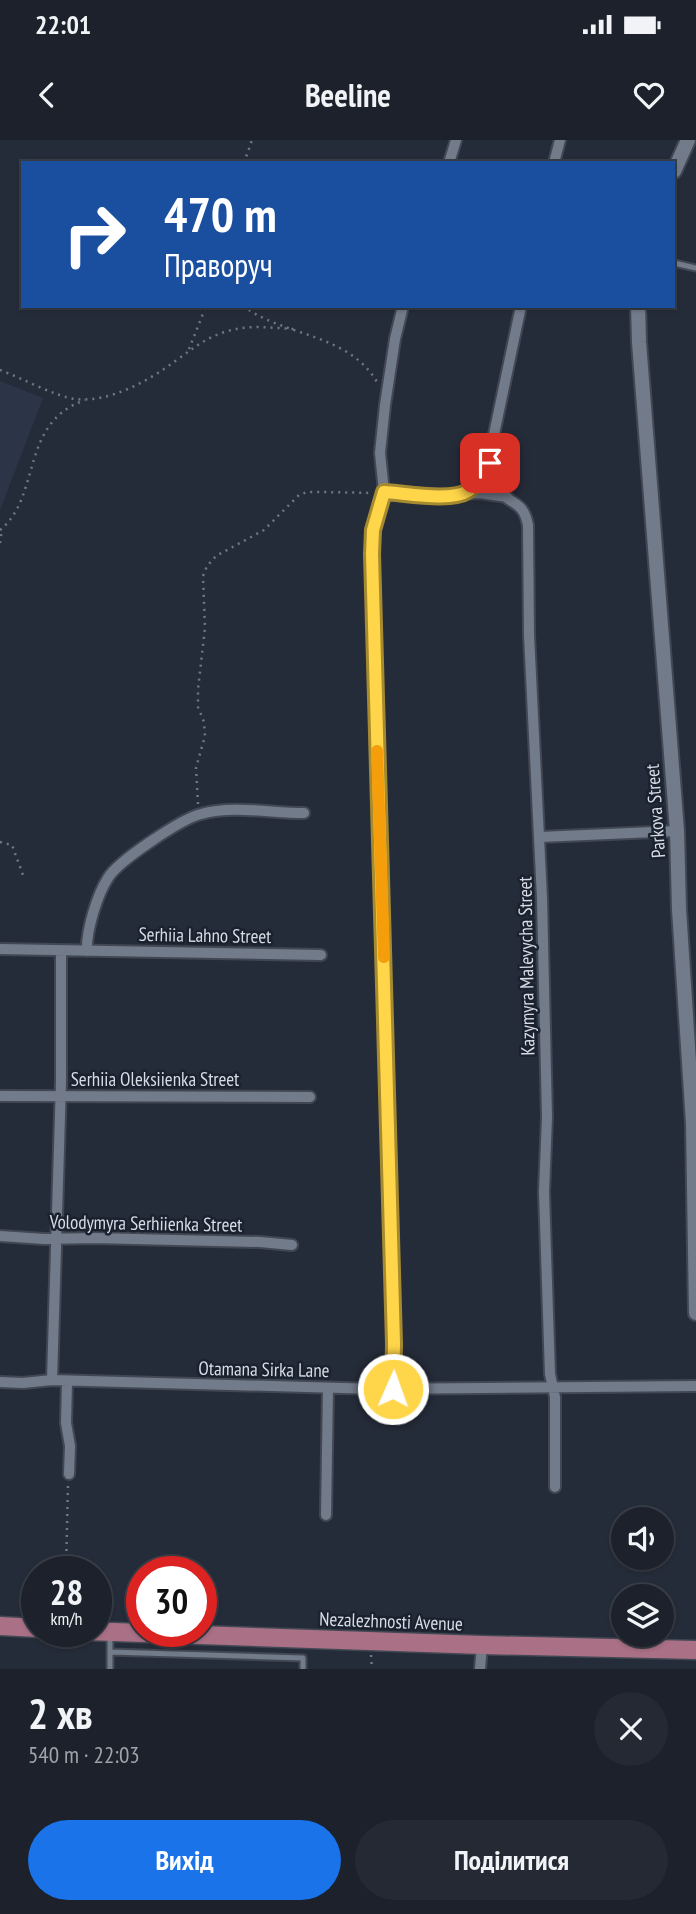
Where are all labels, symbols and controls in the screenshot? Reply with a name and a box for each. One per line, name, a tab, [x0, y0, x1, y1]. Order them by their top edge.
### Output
text: 22:01	[35, 8, 91, 41]
text: Beeline	[305, 74, 391, 116]
icon: back	[28, 76, 66, 114]
icon: heart	[630, 76, 668, 114]
text: 470 m	[164, 182, 277, 246]
icon: right	[49, 189, 140, 280]
text: Праворуч	[164, 244, 273, 286]
pin	[460, 433, 520, 493]
icon: arrive	[471, 444, 509, 482]
street label: Parkova Street	[640, 762, 670, 859]
street label: Kazymyra Malevycha Street	[512, 875, 540, 1056]
street label: Serhiia Lahno Street	[138, 922, 272, 948]
street label: Serhiia Oleksiienka Street	[71, 1067, 240, 1091]
street label: Volodymyra Serhiienka Street	[48, 1209, 243, 1237]
position arrow	[356, 1352, 430, 1426]
street label: Otamana Sirka Lane	[198, 1356, 330, 1382]
map controls	[611, 1507, 674, 1647]
button: sound	[611, 1507, 674, 1570]
speed limit sign: 30	[126, 1556, 217, 1647]
text: 28	[50, 1569, 83, 1615]
button: layers	[611, 1584, 674, 1647]
text: km/h	[51, 1607, 82, 1630]
street label: Nezalezhnosti Avenue	[319, 1607, 463, 1636]
text: 2 хв	[28, 1686, 93, 1741]
button: close	[594, 1692, 668, 1766]
text: 540 m · 22:03	[28, 1740, 140, 1769]
button: Вихід	[28, 1820, 341, 1900]
button: Поділитися	[355, 1820, 668, 1900]

